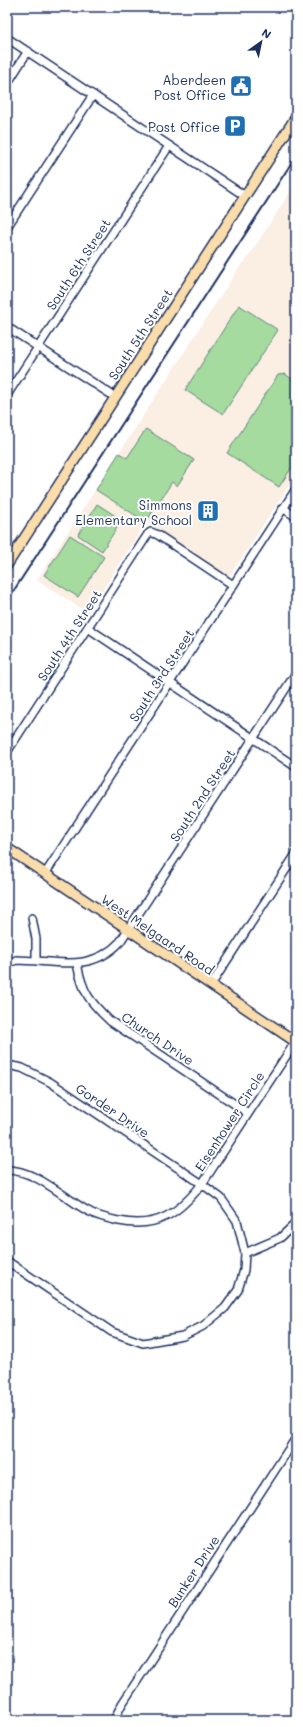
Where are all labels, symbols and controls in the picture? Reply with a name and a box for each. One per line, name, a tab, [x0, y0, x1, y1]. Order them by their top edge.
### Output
north arrow	[241, 22, 281, 62]
text: N	[259, 25, 274, 42]
place label: Aberdeen Post Office	[154, 71, 226, 103]
public building icon: Aberdeen Post Office	[228, 73, 254, 99]
parking icon: Post Office	[222, 113, 248, 139]
place label: Post Office	[148, 118, 220, 135]
street label: South 6th Street	[42, 215, 114, 313]
street label: South 5th Street	[104, 285, 176, 383]
place label: Simmons Elementary School	[75, 496, 192, 528]
building icon: Simmons Elementary School	[195, 498, 221, 524]
street label: South 4th Street	[33, 586, 105, 684]
street label: South 3rd Street	[125, 625, 197, 725]
street label: South 2nd Street	[166, 745, 239, 845]
street label: West Melgaard Road	[98, 890, 218, 978]
street label: Church Drive	[119, 1008, 197, 1068]
street label: Eisenhower Circle	[190, 1068, 268, 1174]
street label: Gorder Drive	[73, 1079, 153, 1141]
street label: Bunker Drive	[163, 1532, 223, 1610]

